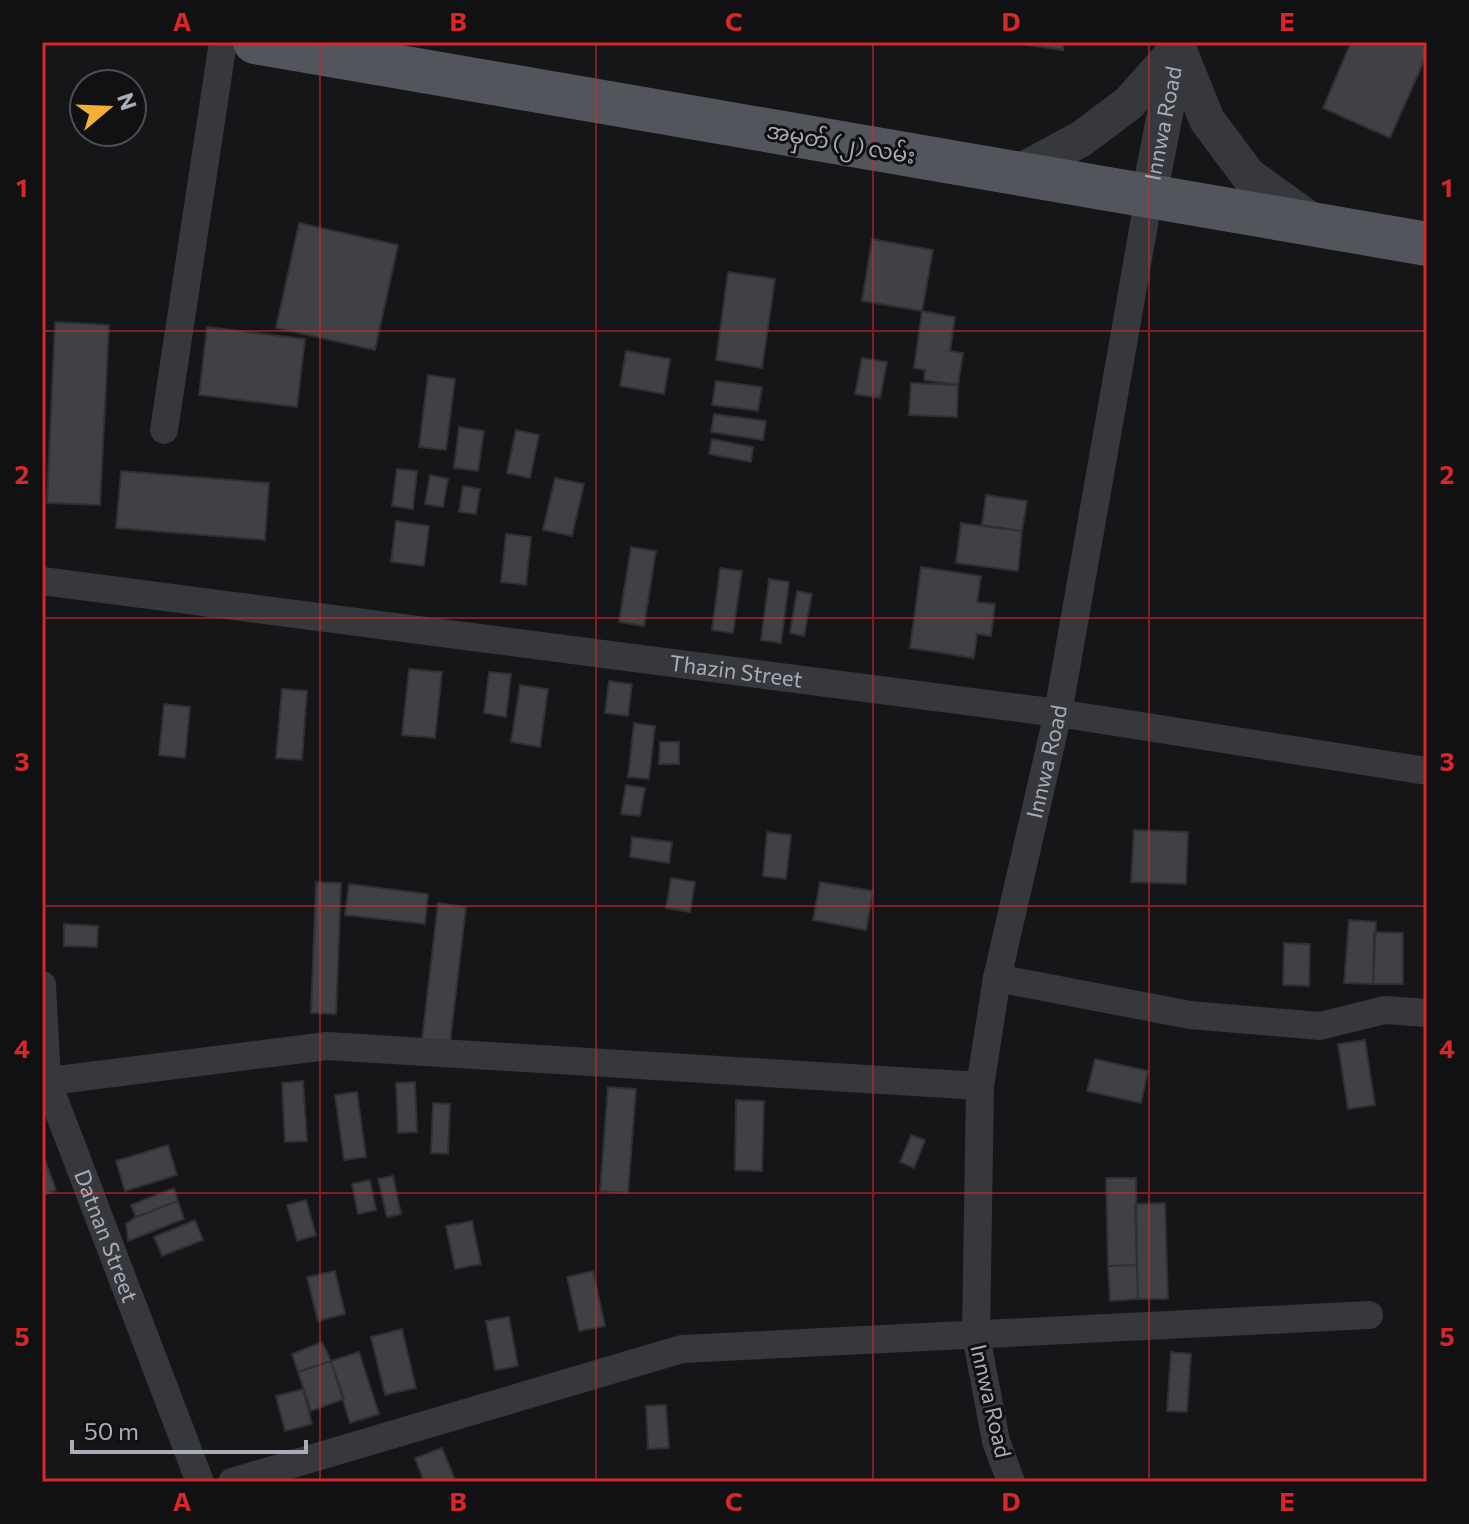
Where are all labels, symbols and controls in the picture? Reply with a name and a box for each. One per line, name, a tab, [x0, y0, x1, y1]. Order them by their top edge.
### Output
text: A	[173, 5, 192, 36]
text: B	[449, 5, 467, 36]
text: C	[725, 5, 743, 36]
text: D	[1001, 5, 1021, 36]
text: E	[1279, 5, 1295, 36]
street label: Innwa Road	[1138, 64, 1187, 183]
north arrow	[68, 68, 148, 148]
text: N	[112, 89, 143, 114]
street label: အမှတ် (၂) လမ်း	[764, 115, 918, 174]
text: 1	[16, 171, 28, 202]
text: 1	[1441, 171, 1453, 202]
text: 2	[15, 458, 29, 489]
text: 2	[1440, 458, 1454, 489]
street label: Thazin Street	[668, 649, 804, 693]
street label: Innwa Road	[1020, 703, 1072, 821]
text: 3	[14, 745, 30, 776]
text: 3	[1439, 745, 1455, 776]
text: 4	[14, 1032, 30, 1063]
text: 4	[1439, 1032, 1455, 1063]
street label: Datnan Street	[69, 1166, 144, 1306]
text: 5	[14, 1320, 30, 1351]
text: 5	[1439, 1320, 1455, 1351]
street label: Innwa Road	[965, 1342, 1018, 1460]
scale bar	[72, 1404, 306, 1454]
text: 50 m	[84, 1416, 139, 1445]
text: A	[173, 1485, 192, 1516]
text: B	[449, 1485, 467, 1516]
text: C	[725, 1485, 743, 1516]
text: D	[1001, 1485, 1021, 1516]
text: E	[1279, 1485, 1295, 1516]

